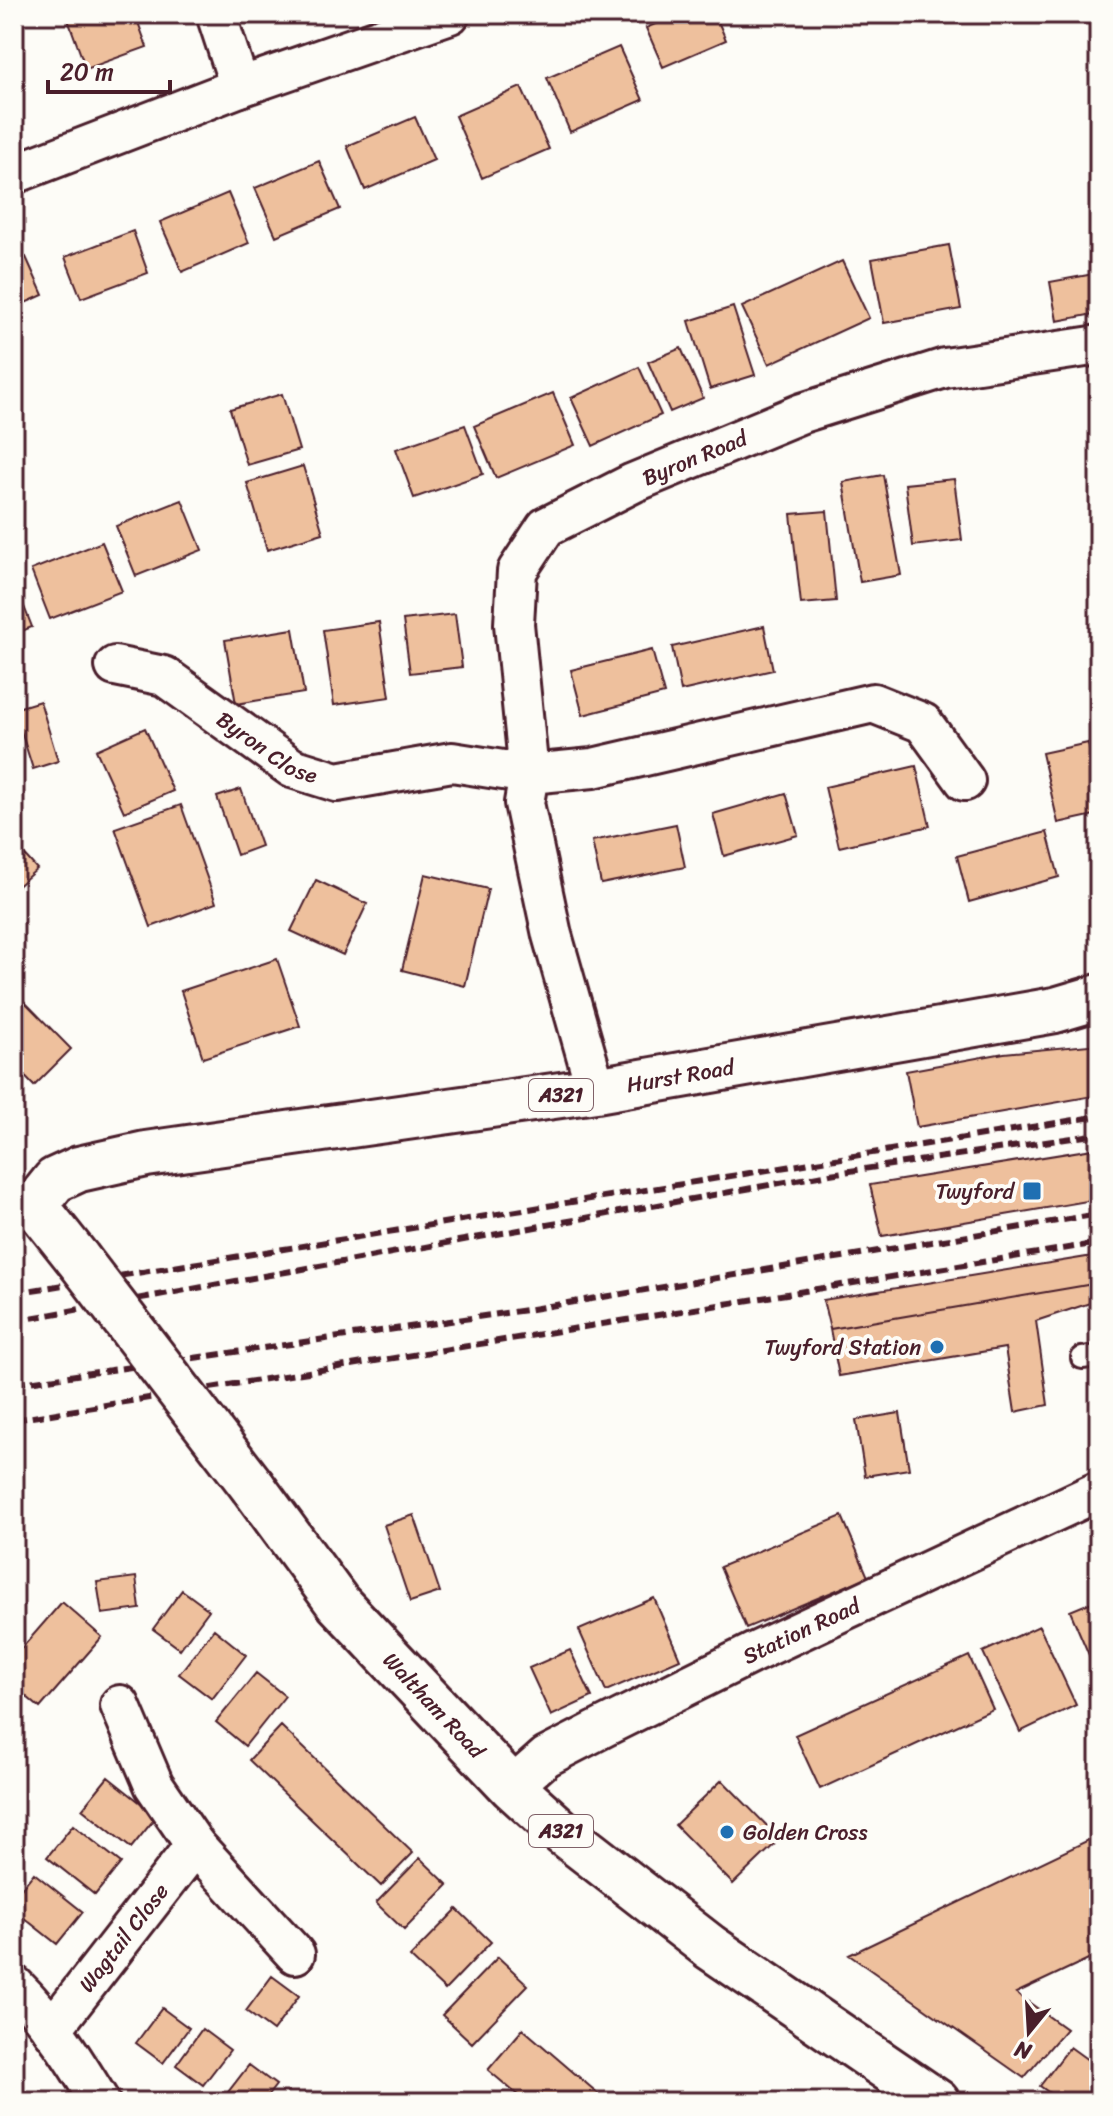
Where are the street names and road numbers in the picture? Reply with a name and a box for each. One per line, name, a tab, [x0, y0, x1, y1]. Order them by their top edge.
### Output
street label: Byron Road	[636, 418, 754, 497]
street label: Byron Close	[208, 700, 323, 795]
street label: Hurst Road	[623, 1047, 738, 1104]
road number: A321	[529, 1079, 593, 1111]
street label: Station Road	[736, 1586, 868, 1675]
street label: Waltham Road	[373, 1642, 496, 1769]
road number: A321	[529, 1815, 593, 1847]
street label: Wagtail Close	[68, 1874, 179, 2001]

